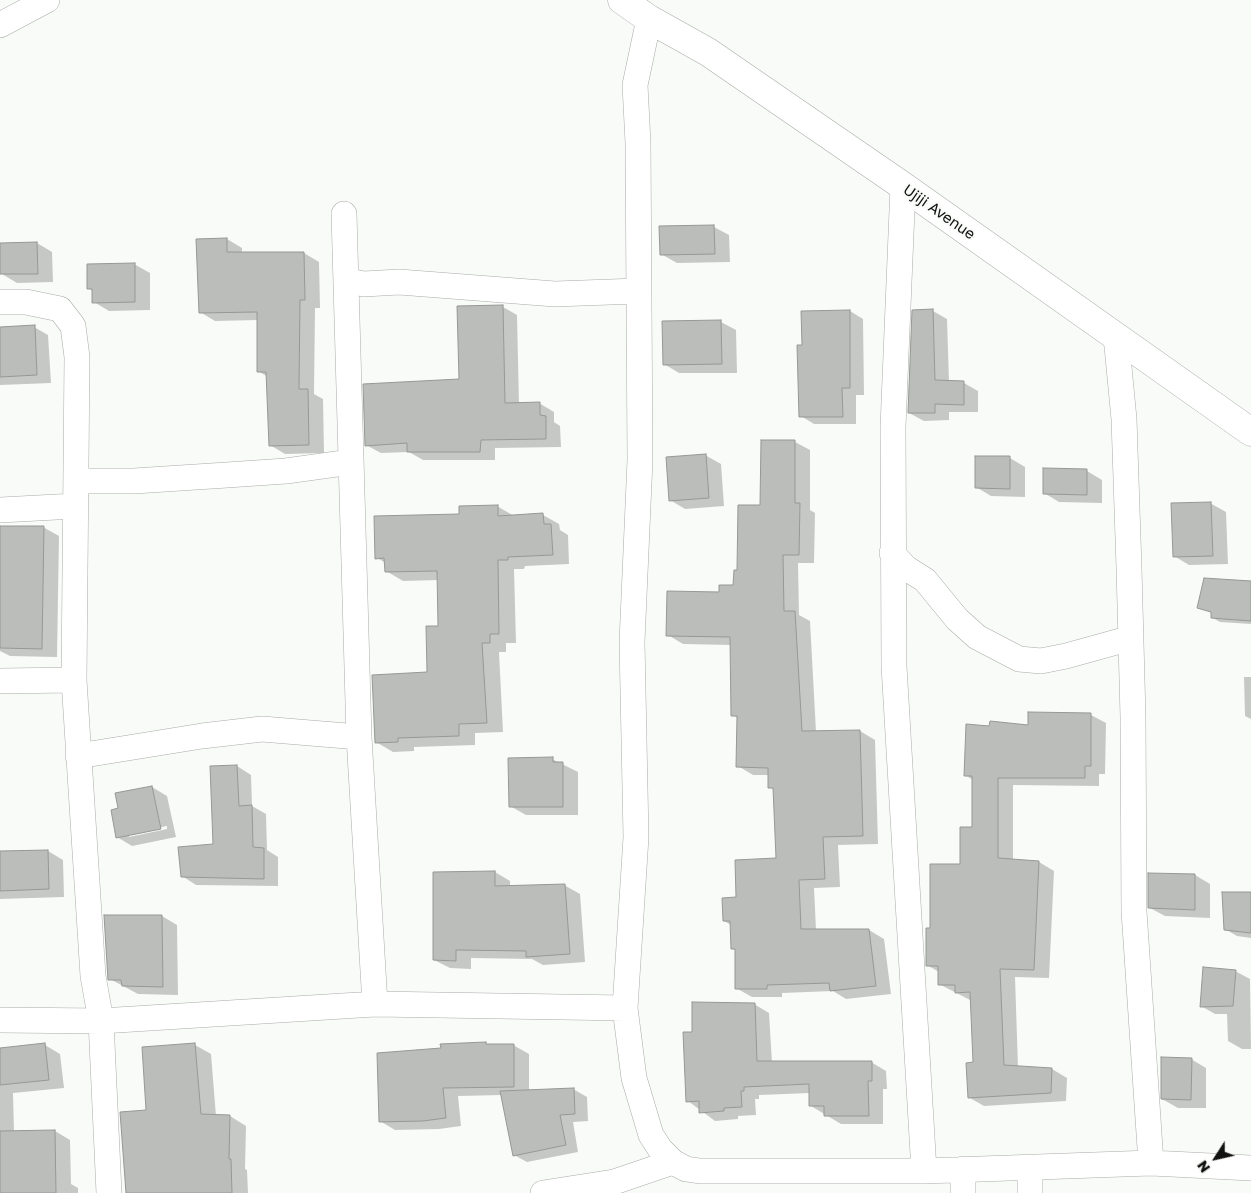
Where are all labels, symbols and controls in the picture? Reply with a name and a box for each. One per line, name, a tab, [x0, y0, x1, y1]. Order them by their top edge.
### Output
street label: Ujiji Avenue	[900, 181, 978, 243]
north arrow	[1191, 1133, 1241, 1183]
text: N	[1193, 1158, 1213, 1176]

